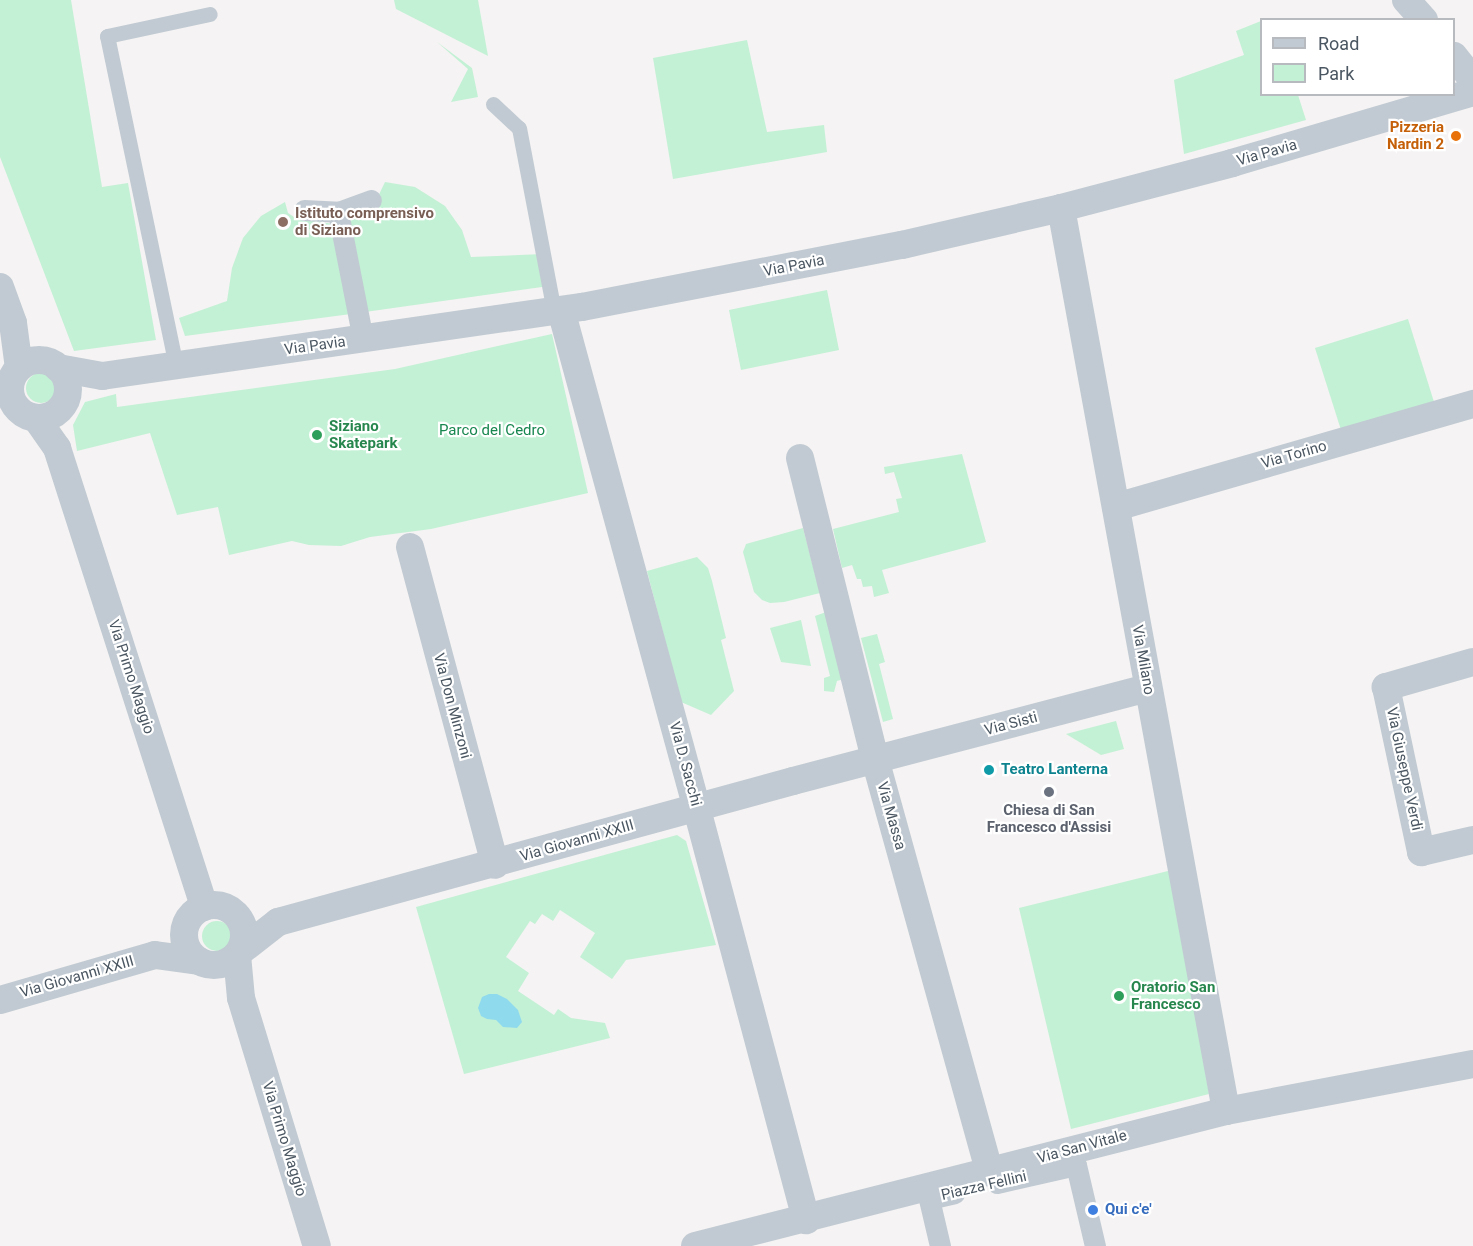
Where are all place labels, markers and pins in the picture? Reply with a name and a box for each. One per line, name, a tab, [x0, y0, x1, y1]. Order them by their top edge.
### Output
place label: Pizzeria Nardin 2	[1387, 118, 1444, 153]
marker: Pizzeria Nardin 2	[1449, 129, 1463, 143]
place label: Istituto comprensivo di Siziano	[295, 204, 434, 239]
marker: Istituto comprensivo di Siziano	[276, 215, 290, 229]
place label: Siziano Skatepark	[329, 417, 397, 452]
marker: Siziano Skatepark	[310, 428, 324, 442]
place label: Teatro Lanterna	[1001, 761, 1108, 779]
marker: Teatro Lanterna	[982, 763, 996, 777]
marker: Chiesa di San Francesco d'Assisi	[1042, 785, 1056, 799]
place label: Chiesa di San Francesco d'Assisi	[987, 801, 1111, 836]
place label: Oratorio San Francesco	[1131, 978, 1215, 1013]
marker: Oratorio San Francesco	[1112, 989, 1126, 1003]
place label: Qui c'e'	[1105, 1201, 1152, 1219]
marker: Qui c'e'	[1086, 1203, 1100, 1217]

